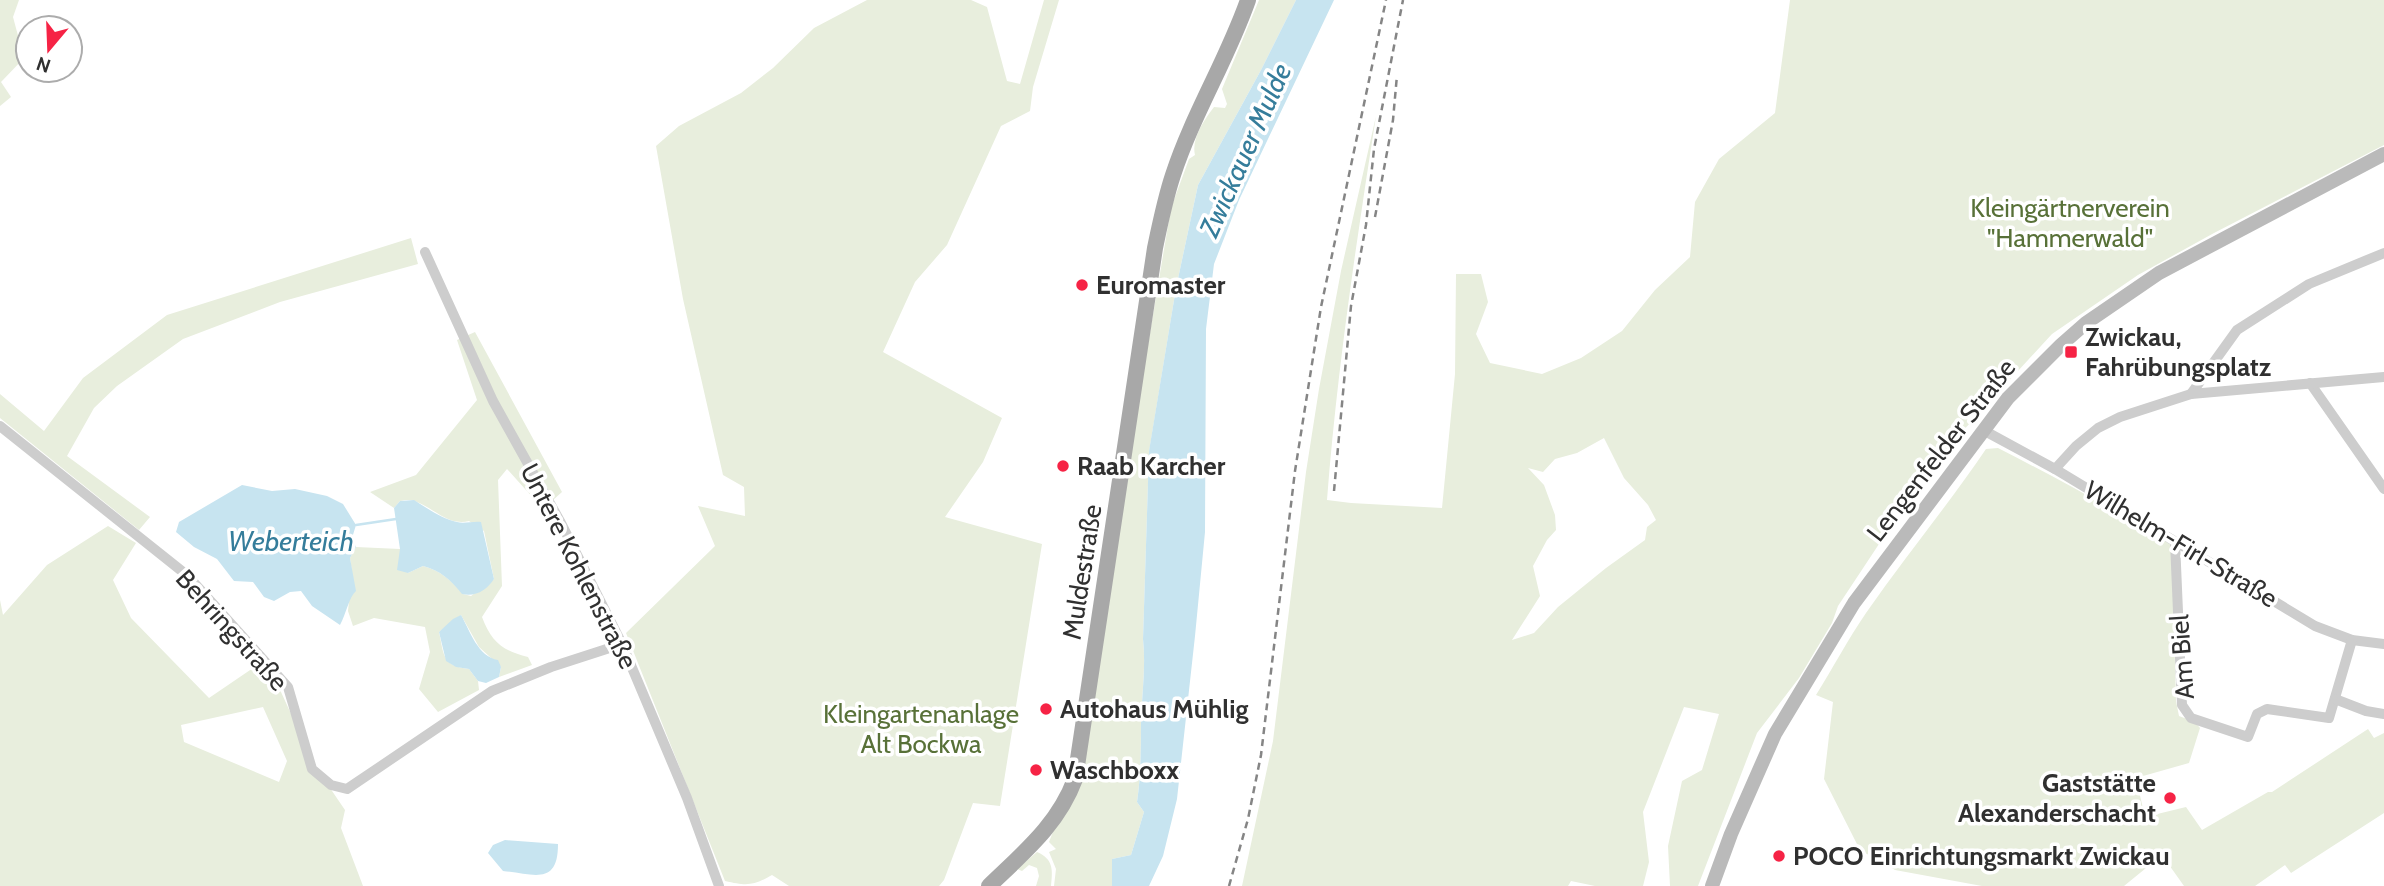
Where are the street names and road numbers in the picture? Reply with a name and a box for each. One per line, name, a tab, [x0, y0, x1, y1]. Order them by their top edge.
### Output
street label: Lengenfelder Straße	[1860, 352, 2022, 548]
street label: Untere Kohlenstraße	[513, 458, 645, 674]
street label: Wilhelm-Firl-Straße	[2079, 474, 2283, 614]
street label: Muldestraße	[1056, 502, 1108, 642]
street label: Behringstraße	[169, 563, 295, 697]
street label: Am Biel	[2163, 613, 2201, 701]

